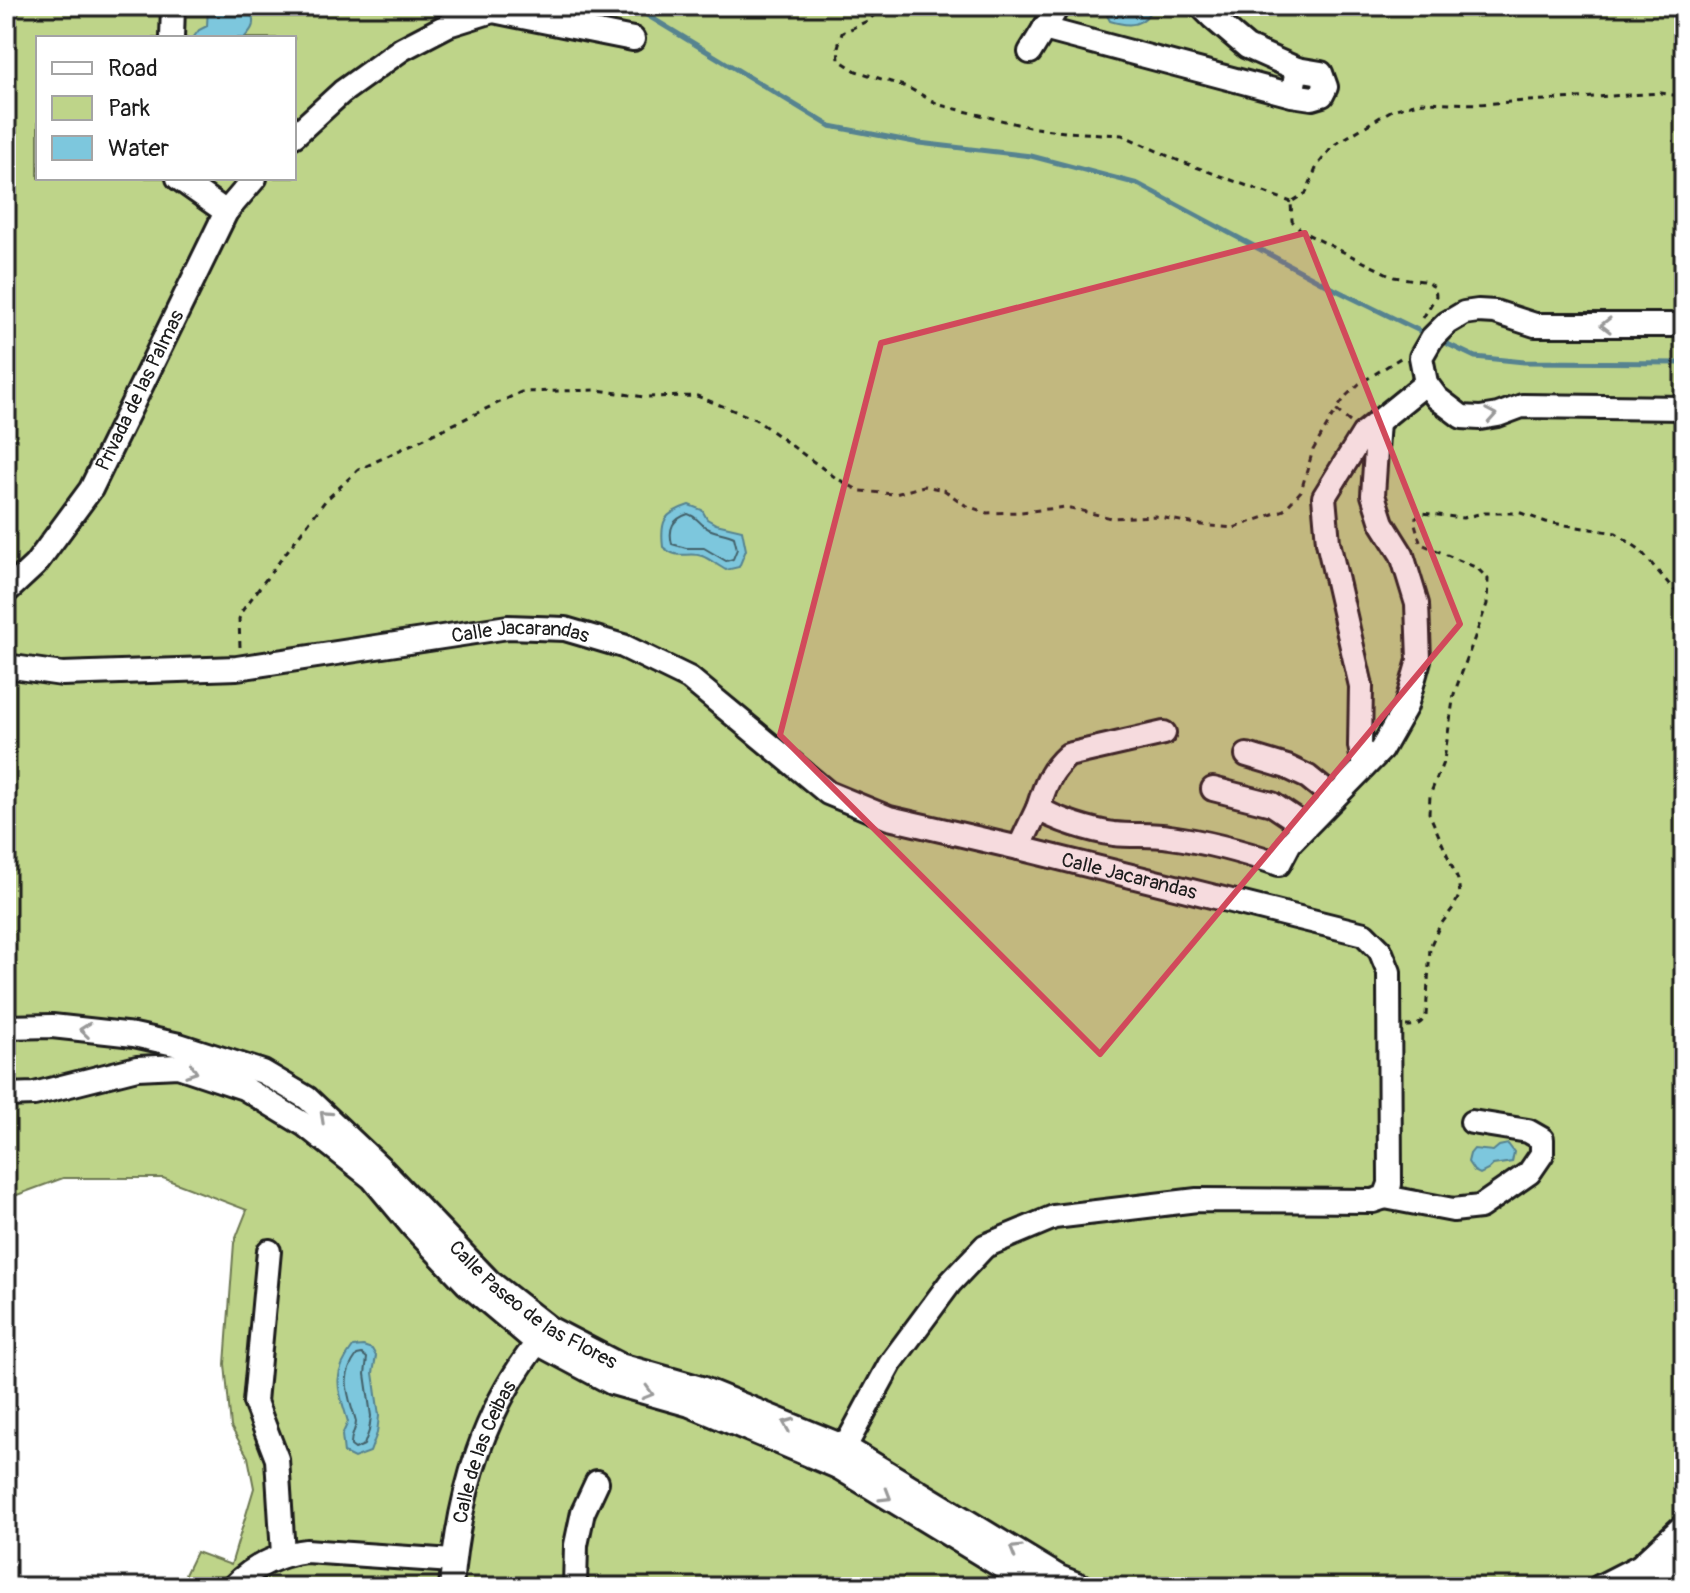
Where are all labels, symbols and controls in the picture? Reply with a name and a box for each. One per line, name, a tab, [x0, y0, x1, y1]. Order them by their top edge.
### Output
legend	[36, 36, 296, 180]
text: Road	[108, 54, 158, 83]
text: Park	[108, 94, 150, 123]
text: Water	[108, 134, 169, 163]
street label: Privada de las Palmas	[90, 306, 189, 475]
one-way arrow	[1599, 316, 1612, 334]
one-way arrow	[1484, 408, 1497, 425]
street label: Calle Jacarandas	[450, 615, 592, 648]
street label: Calle Jacarandas	[1059, 847, 1200, 905]
one-way arrow	[78, 1021, 91, 1038]
one-way arrow	[184, 1061, 198, 1077]
one-way arrow	[320, 1110, 334, 1125]
street label: Calle Paseo de las Flores	[444, 1235, 622, 1374]
street label: Calle de las Ceibas	[448, 1376, 522, 1525]
one-way arrow	[641, 1384, 655, 1400]
one-way arrow	[782, 1417, 796, 1434]
one-way arrow	[877, 1486, 892, 1502]
one-way arrow	[1009, 1544, 1024, 1560]

